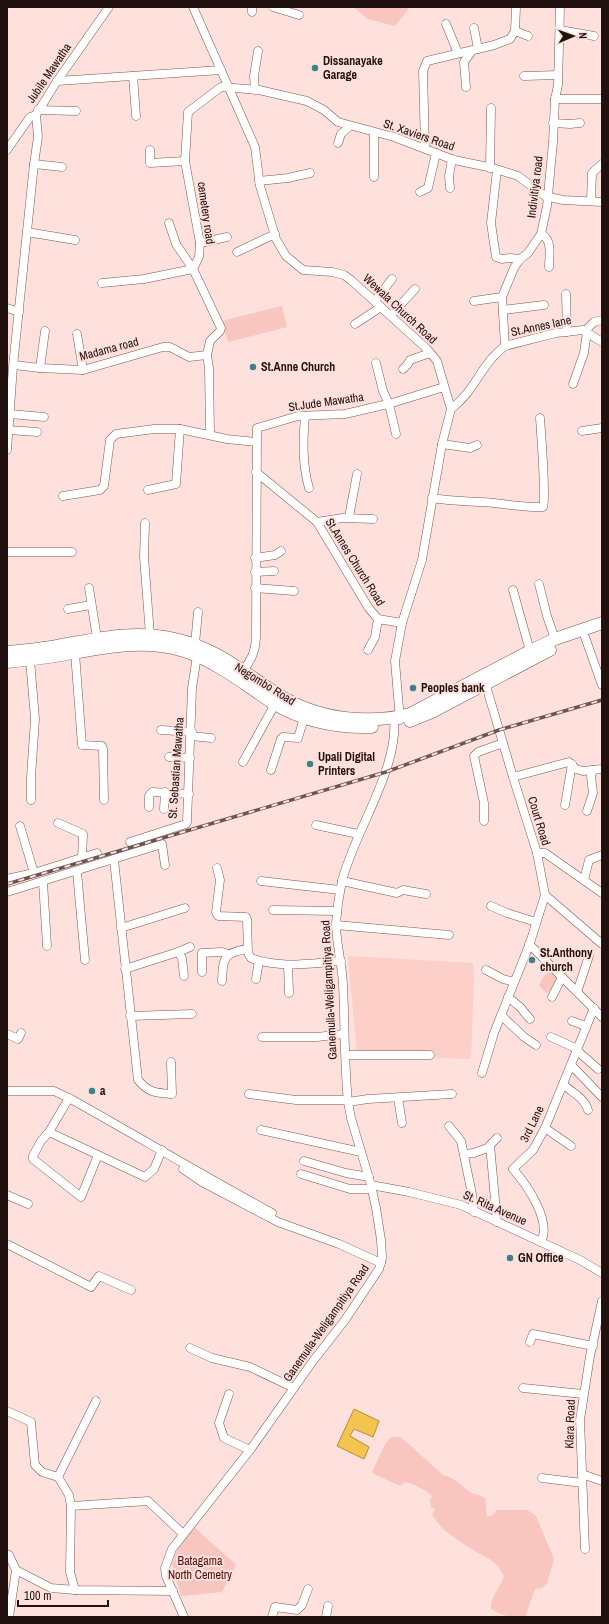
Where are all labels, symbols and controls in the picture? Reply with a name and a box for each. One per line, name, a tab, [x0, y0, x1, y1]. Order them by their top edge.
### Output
north arrow	[553, 16, 593, 56]
text: N	[576, 32, 590, 39]
street label: Jubile Mawatha	[23, 40, 75, 106]
place label: Dissanayake Garage	[323, 53, 383, 83]
marker: Dissanayake Garage	[310, 63, 320, 73]
street label: St. Xaviers Road	[381, 115, 457, 155]
street label: Indivitiya road	[523, 155, 547, 219]
street label: cemetery road	[194, 181, 218, 245]
street label: Wewala Church Road	[360, 271, 440, 347]
street label: St.Annes lane	[509, 312, 573, 340]
street label: Madama road	[78, 333, 140, 365]
place label: St.Anne Church	[261, 359, 335, 375]
marker: St.Anne Church	[248, 362, 258, 372]
street label: St.Jude Mawatha	[287, 389, 365, 415]
street label: St.Annes Church Road	[322, 515, 388, 609]
street label: Negombo Road	[232, 659, 298, 709]
place label: Peoples bank	[421, 680, 485, 696]
marker: Peoples bank	[408, 683, 418, 693]
street label: St. Sebastian Mawatha	[164, 716, 188, 819]
place label: Upali Digital Printers	[318, 749, 375, 779]
marker: Upali Digital Printers	[305, 759, 315, 769]
street label: Court Road	[524, 795, 554, 847]
street label: Ganemulla-Weligampitiya Road	[317, 920, 341, 1060]
place label: St.Anthony church	[540, 945, 593, 975]
marker: St.Anthony church	[527, 955, 537, 965]
place label: a	[100, 1083, 106, 1099]
marker: a	[87, 1086, 97, 1096]
street label: 3rd Lane	[516, 1103, 548, 1145]
street label: St. Rita Avenue	[461, 1187, 529, 1229]
place label: GN Office	[518, 1250, 564, 1266]
marker: GN Office	[505, 1253, 515, 1263]
street label: Ganemulla-Weligampitiya Road	[279, 1261, 373, 1385]
street label: Klara Road	[561, 1399, 579, 1449]
park label: Batagama North Cemetry	[168, 1553, 232, 1583]
scale bar	[18, 1582, 108, 1608]
text: 100 m	[24, 1588, 51, 1604]

